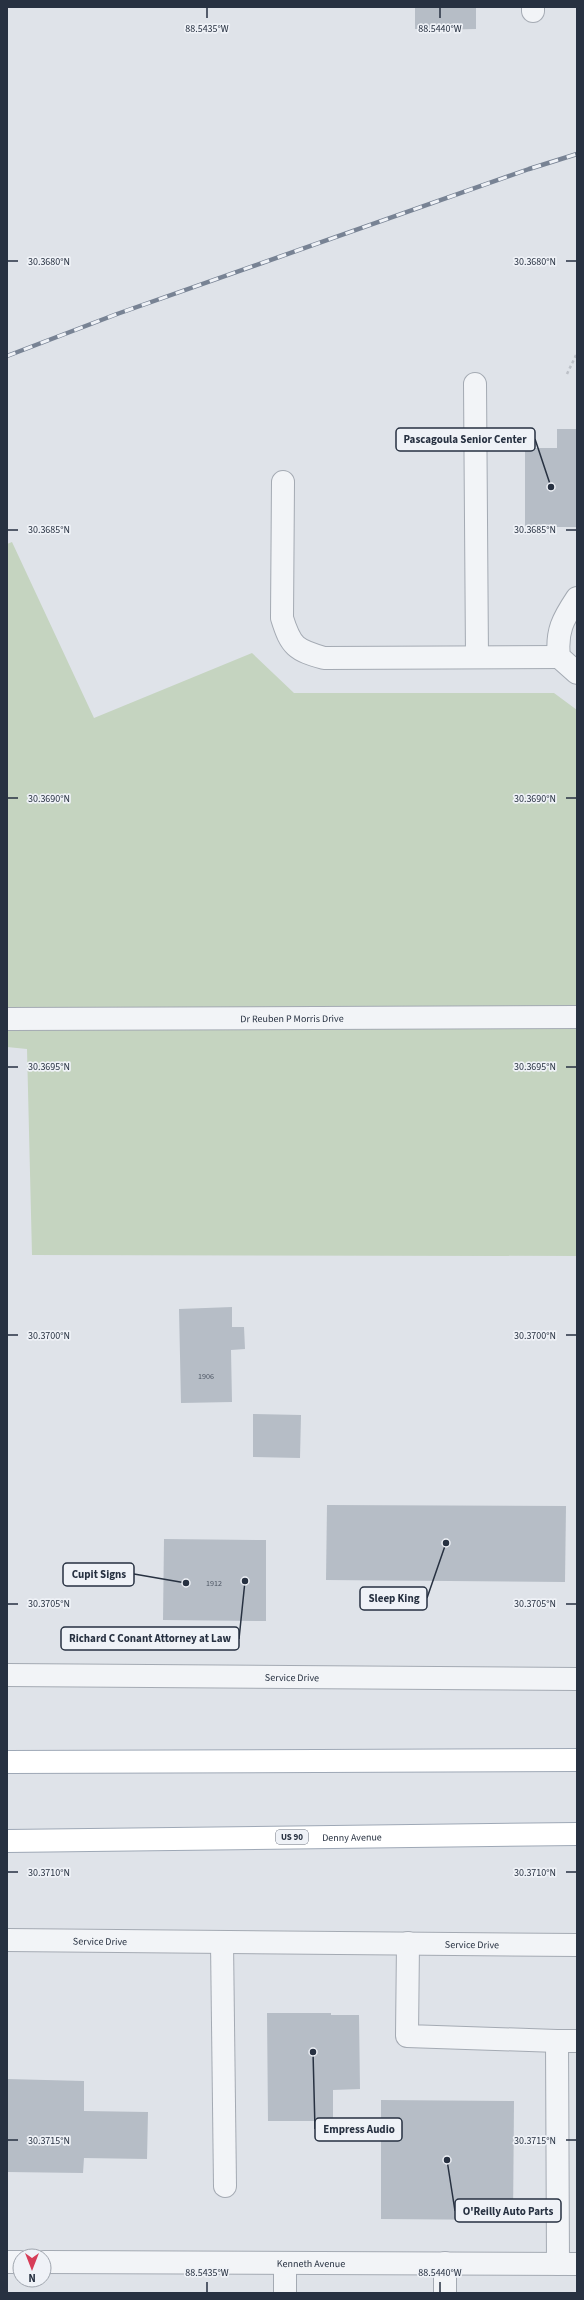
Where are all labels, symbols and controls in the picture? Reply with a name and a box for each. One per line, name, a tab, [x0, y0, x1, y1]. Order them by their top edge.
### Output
text: 88.5435°W	[185, 22, 229, 36]
text: 88.5440°W	[418, 22, 462, 36]
text: 30.3680°N	[28, 255, 70, 269]
text: 30.3680°N	[514, 255, 556, 269]
callout: Pascagoula Senior Center	[396, 428, 535, 451]
text: Pascagoula Senior Center	[403, 432, 527, 447]
text: 30.3685°N	[28, 523, 70, 537]
text: 30.3685°N	[514, 523, 556, 537]
text: 30.3690°N	[28, 792, 70, 806]
text: 30.3690°N	[514, 792, 556, 806]
street label: Dr Reuben P Morris Drive	[240, 1012, 344, 1026]
text: 30.3695°N	[28, 1060, 70, 1074]
text: 30.3695°N	[514, 1060, 556, 1074]
text: 30.3700°N	[28, 1329, 70, 1343]
text: 30.3700°N	[514, 1329, 556, 1343]
house number: 1906	[198, 1371, 214, 1382]
callout: Cupit Signs	[63, 1563, 134, 1586]
text: Cupit Signs	[72, 1567, 126, 1582]
house number: 1912	[206, 1578, 222, 1589]
callout: Sleep King	[360, 1587, 427, 1610]
text: Sleep King	[368, 1591, 420, 1606]
text: 30.3705°N	[28, 1597, 70, 1611]
text: 30.3705°N	[514, 1597, 556, 1611]
callout: Richard C Conant Attorney at Law	[61, 1627, 239, 1650]
text: Richard C Conant Attorney at Law	[69, 1631, 232, 1646]
street label: Service Drive	[265, 1671, 319, 1685]
road number: US 90	[276, 1830, 308, 1844]
street label: Denny Avenue	[322, 1830, 382, 1845]
text: 30.3710°N	[28, 1866, 70, 1880]
text: 30.3710°N	[514, 1866, 556, 1880]
street label: Service Drive	[73, 1935, 127, 1949]
street label: Service Drive	[445, 1938, 499, 1952]
callout: Empress Audio	[315, 2118, 402, 2141]
text: Empress Audio	[323, 2122, 395, 2137]
text: 30.3715°N	[28, 2134, 70, 2148]
text: 30.3715°N	[514, 2134, 556, 2148]
callout: O'Reilly Auto Parts	[455, 2199, 561, 2222]
text: O'Reilly Auto Parts	[463, 2204, 553, 2219]
north arrow	[12, 2248, 52, 2288]
street label: Kenneth Avenue	[277, 2257, 345, 2271]
text: 88.5435°W	[185, 2266, 229, 2280]
text: 88.5440°W	[418, 2266, 462, 2280]
text: N	[28, 2270, 36, 2285]

